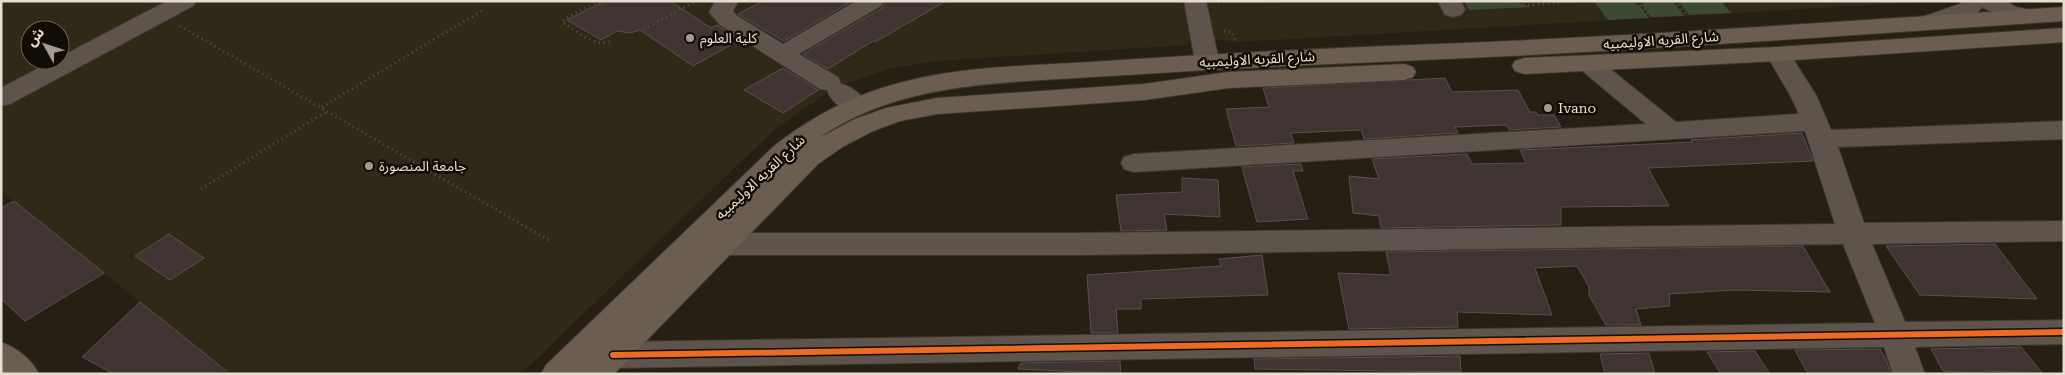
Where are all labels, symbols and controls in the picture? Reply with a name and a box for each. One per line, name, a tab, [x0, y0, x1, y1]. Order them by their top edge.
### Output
north arrow	[20, 20, 70, 70]
text: ش	[23, 24, 47, 49]
street label: شارع القريه الاوليمبيه	[1603, 28, 1720, 55]
place label: كلية العلوم	[700, 30, 758, 49]
marker: كلية العلوم	[684, 32, 696, 44]
street label: شارع القريه الاوليمبيه	[1199, 48, 1315, 73]
place label: Ivano	[1558, 100, 1596, 116]
marker: Ivano	[1542, 102, 1554, 114]
street label: شارع القريه الاوليمبيه	[712, 132, 810, 225]
place label: جامعة المنصورة	[379, 158, 466, 175]
marker: جامعة المنصورة	[363, 160, 375, 172]

